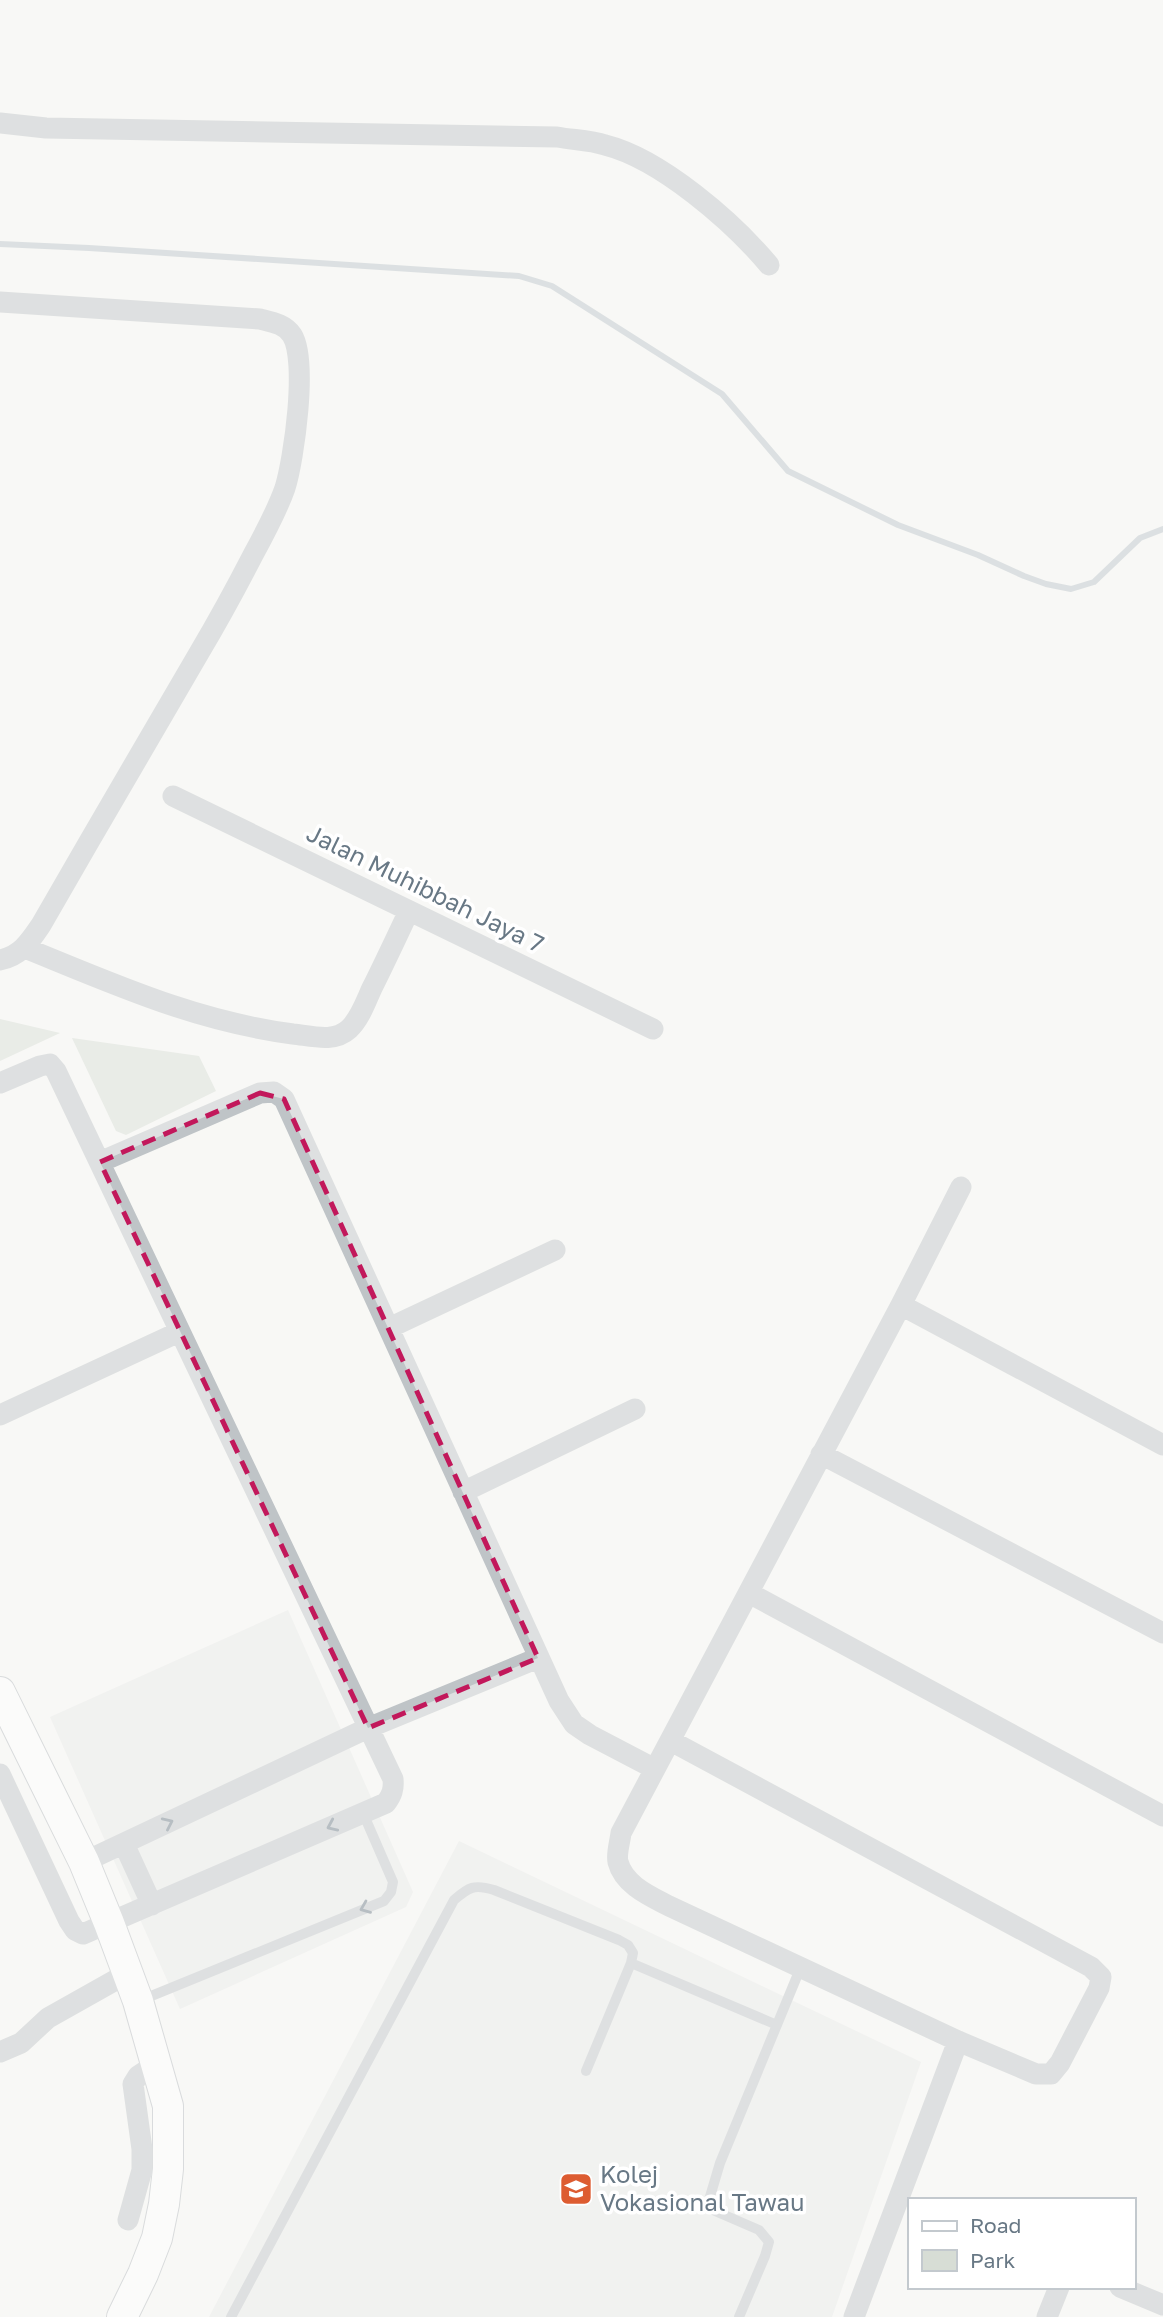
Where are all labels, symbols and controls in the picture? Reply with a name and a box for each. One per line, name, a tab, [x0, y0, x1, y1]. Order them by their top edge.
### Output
street label: Jalan Muhibbah Jaya 7	[302, 818, 549, 958]
one-way arrow	[161, 1817, 173, 1831]
one-way arrow	[327, 1818, 339, 1832]
one-way arrow	[360, 1900, 372, 1914]
place label: Kolej Vokasional Tawau	[600, 2159, 805, 2216]
school or university icon: Kolej Vokasional Tawau	[557, 2170, 595, 2208]
legend	[908, 2198, 1135, 2289]
text: Road	[970, 2212, 1021, 2238]
text: Park	[970, 2247, 1016, 2273]

